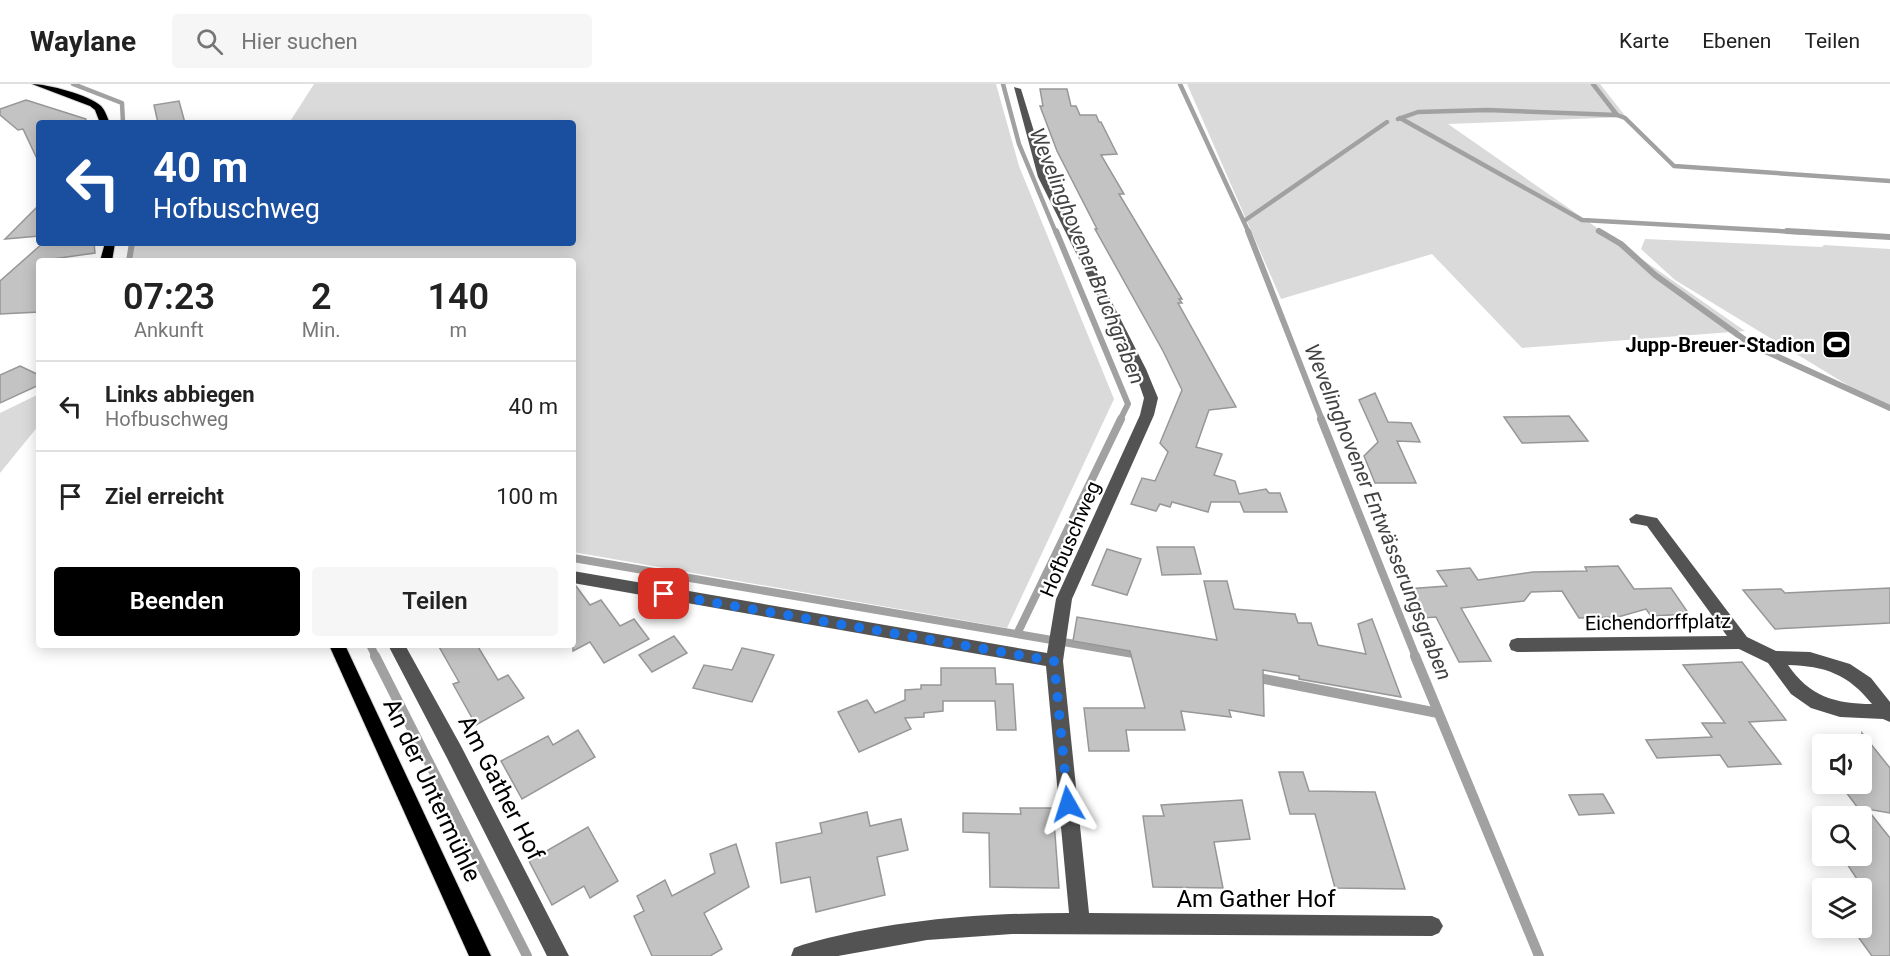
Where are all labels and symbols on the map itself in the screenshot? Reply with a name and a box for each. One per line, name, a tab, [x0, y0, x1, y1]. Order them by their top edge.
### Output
water label: Wevelinghovener Bruchgraben	[1025, 124, 1149, 388]
sports icon: Jupp-Breuer-Stadion	[1820, 329, 1852, 361]
place label: Jupp-Breuer-Stadion	[1625, 333, 1815, 357]
water label: Wevelinghovener Entwässerungsgraben	[1299, 340, 1457, 684]
street label: Hofbuschweg	[1035, 477, 1105, 601]
pin	[638, 568, 689, 619]
street label: Eichendorffplatz	[1585, 609, 1731, 635]
street label: An der Untermühle	[377, 694, 487, 886]
street label: Am Gather Hof	[452, 711, 550, 866]
position arrow	[1036, 772, 1100, 836]
street label: Am Gather Hof	[1176, 885, 1336, 913]

